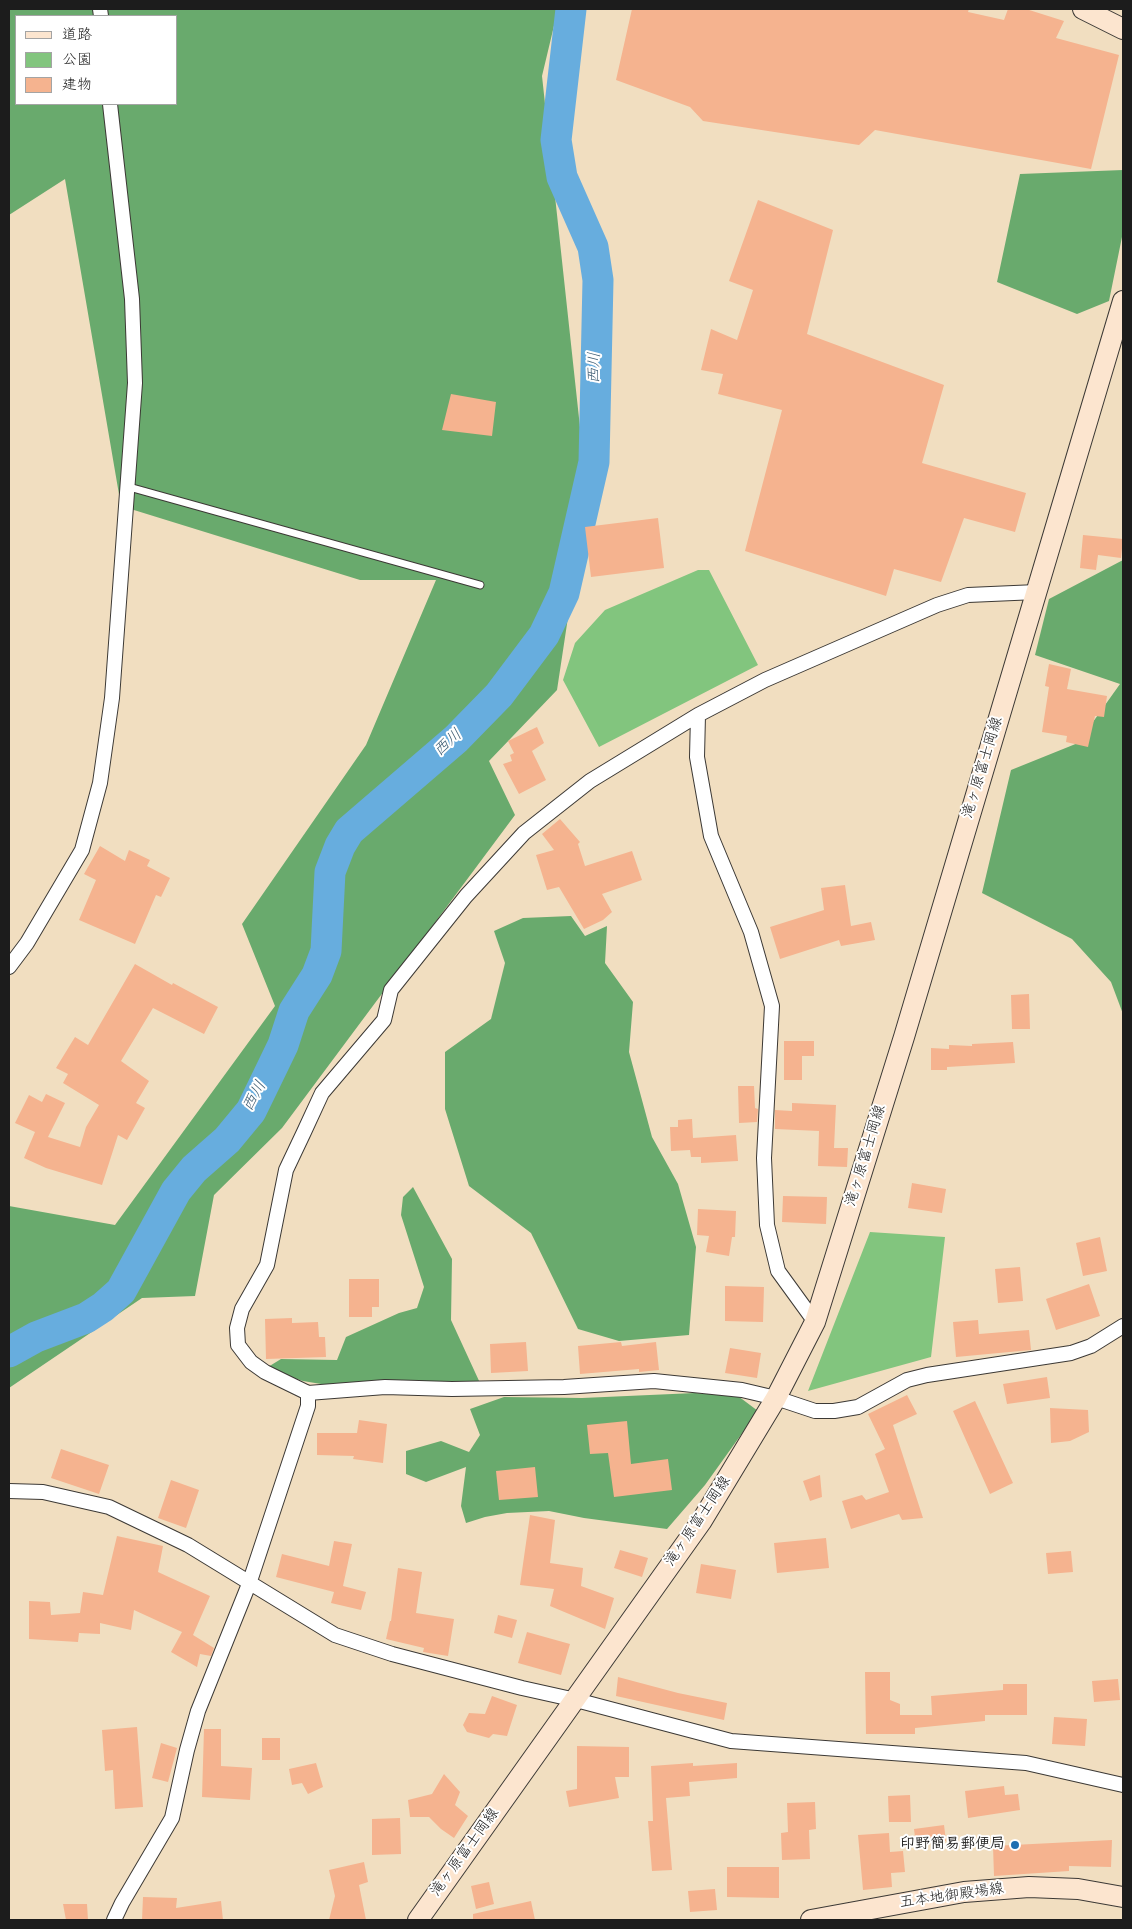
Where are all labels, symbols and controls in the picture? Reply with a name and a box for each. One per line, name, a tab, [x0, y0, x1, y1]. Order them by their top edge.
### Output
legend	[15, 15, 178, 105]
text: 道路	[62, 23, 92, 47]
text: 公園	[62, 48, 92, 72]
text: 建物	[62, 73, 92, 97]
water label: 西川	[586, 352, 606, 384]
street label: 滝ヶ原富士岡線	[960, 715, 1008, 821]
water label: 西川	[431, 726, 467, 762]
water label: 西川	[240, 1078, 272, 1116]
street label: 滝ヶ原富士岡線	[843, 1103, 891, 1209]
street label: 滝ヶ原富士岡線	[662, 1473, 736, 1571]
street label: 滝ヶ原富士岡線	[428, 1805, 504, 1901]
place label: 印野簡易郵便局	[900, 1836, 1005, 1854]
marker: 印野簡易郵便局	[1009, 1839, 1021, 1851]
street label: 五本地御殿場線	[899, 1881, 1005, 1913]

